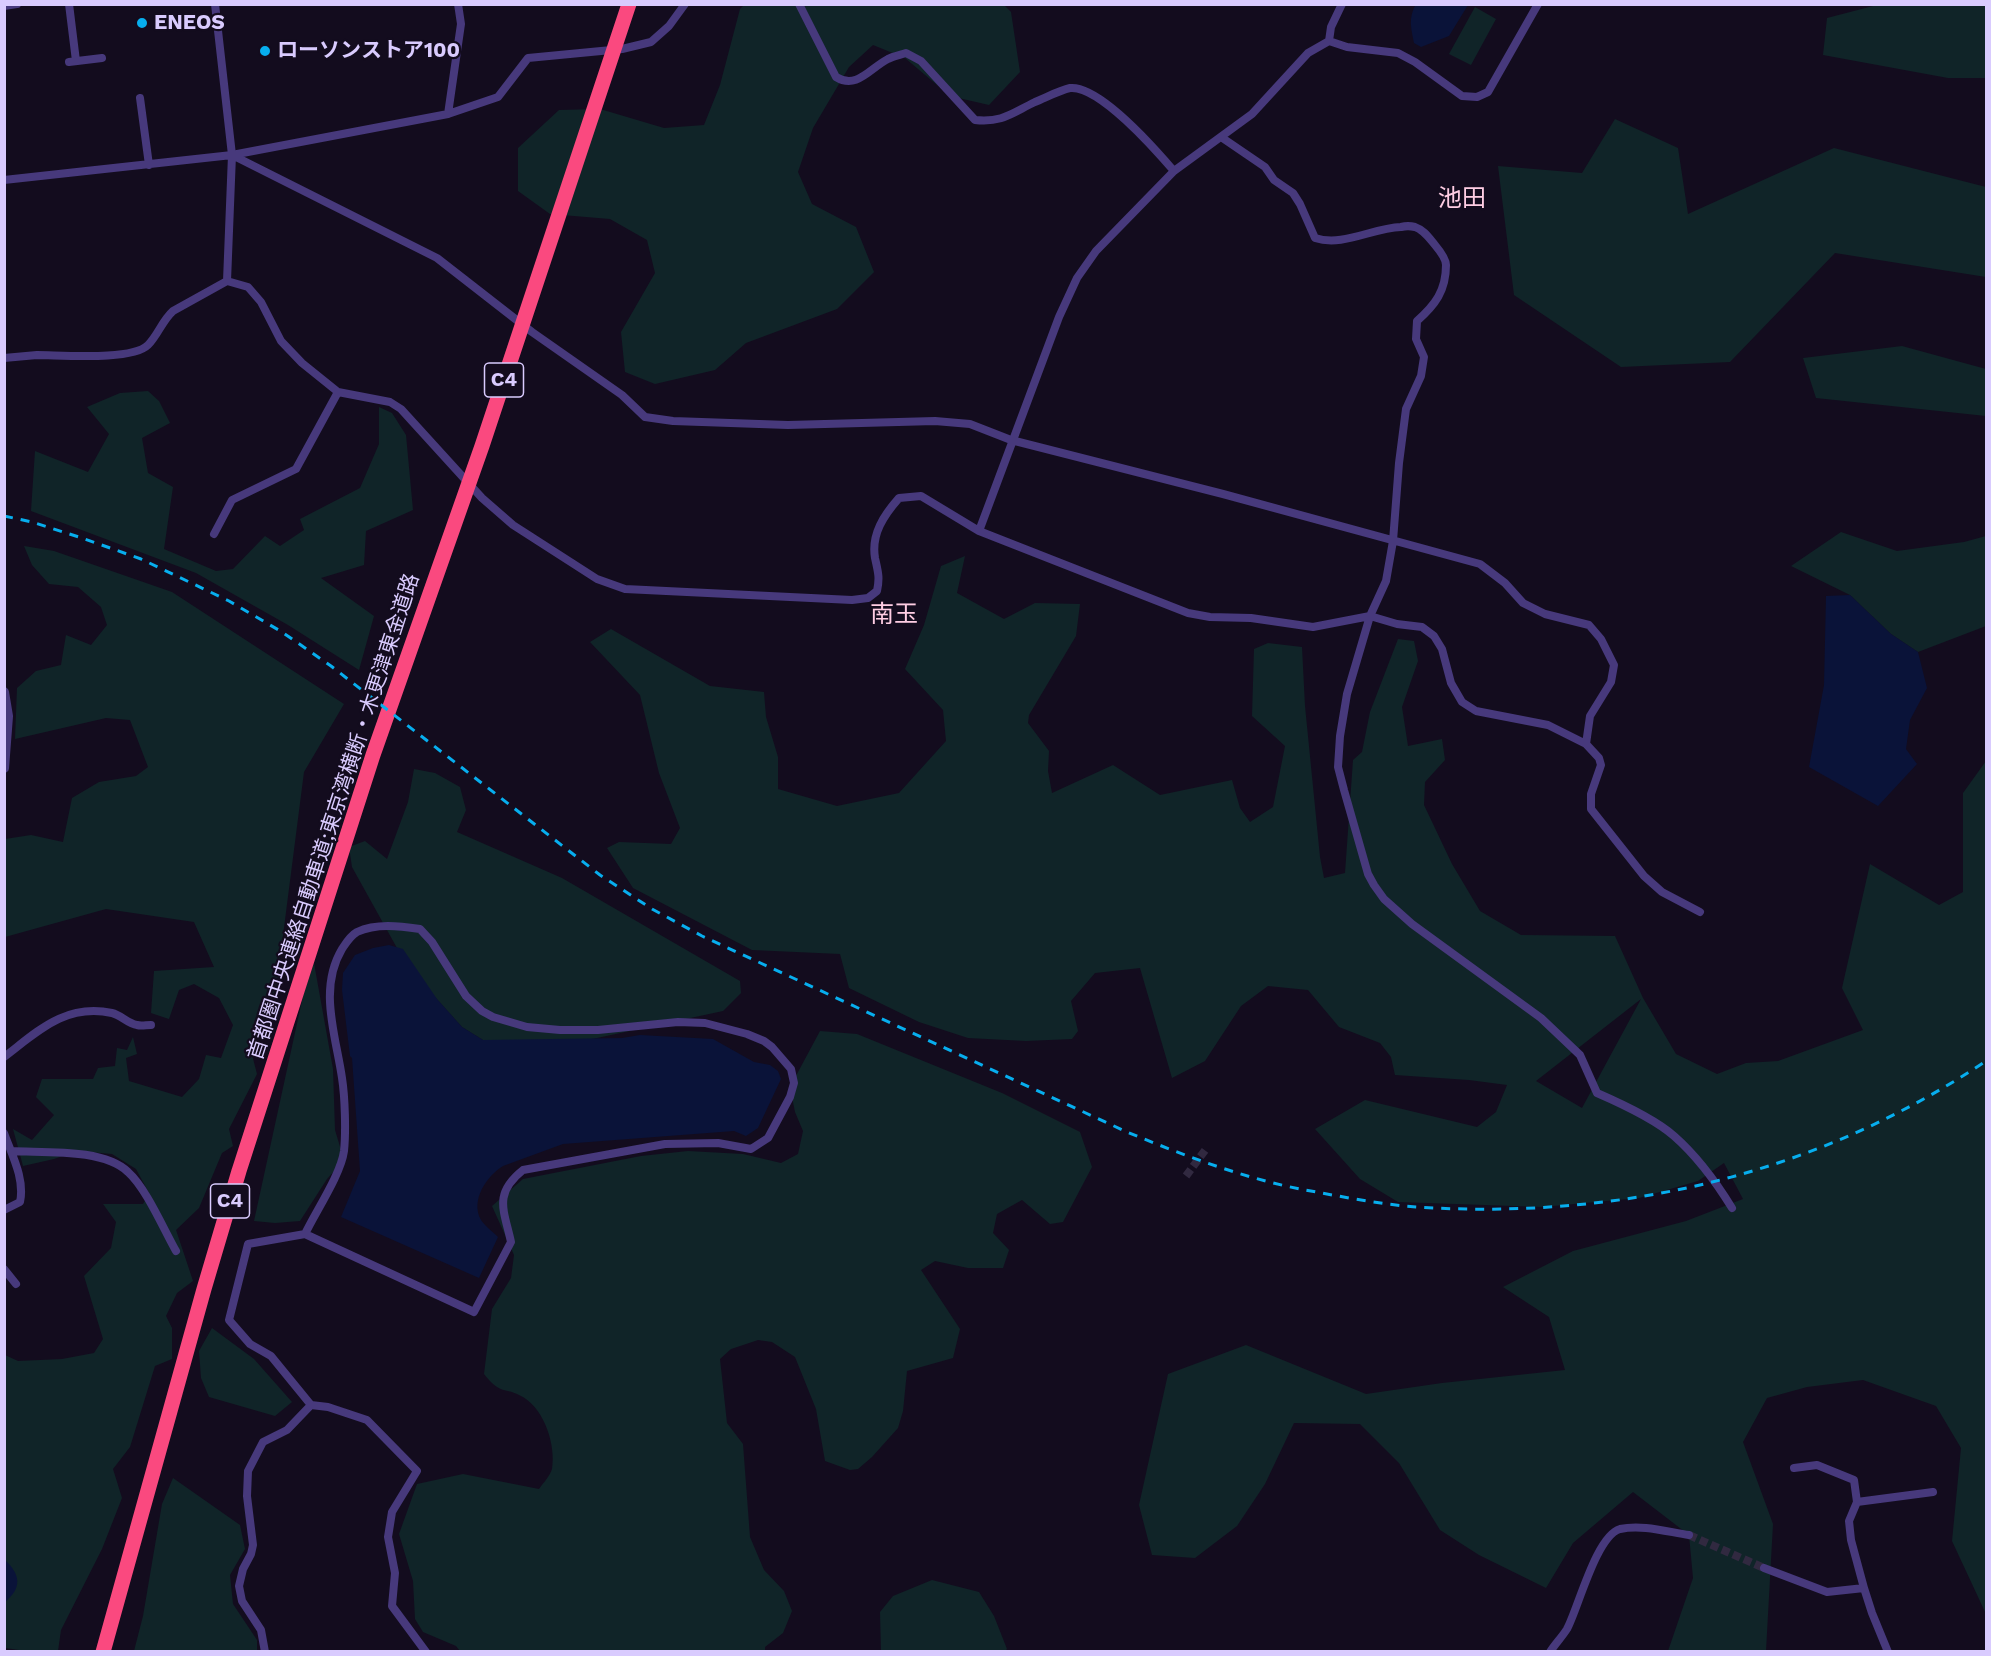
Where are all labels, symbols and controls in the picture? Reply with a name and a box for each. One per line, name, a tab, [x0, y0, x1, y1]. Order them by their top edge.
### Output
place label: ENEOS	[154, 10, 225, 36]
marker: ENEOS	[135, 16, 149, 30]
place label: ローソンストア100	[277, 38, 460, 64]
marker: ローソンストア100	[258, 44, 272, 58]
district label: 池田	[1438, 185, 1486, 213]
road number: C4	[484, 363, 524, 397]
street label: 首都圏中央連絡自動車道;東京湾横断・木更津東金道路	[243, 570, 425, 1064]
district label: 南玉	[870, 601, 918, 629]
road number: C4	[210, 1184, 250, 1218]

